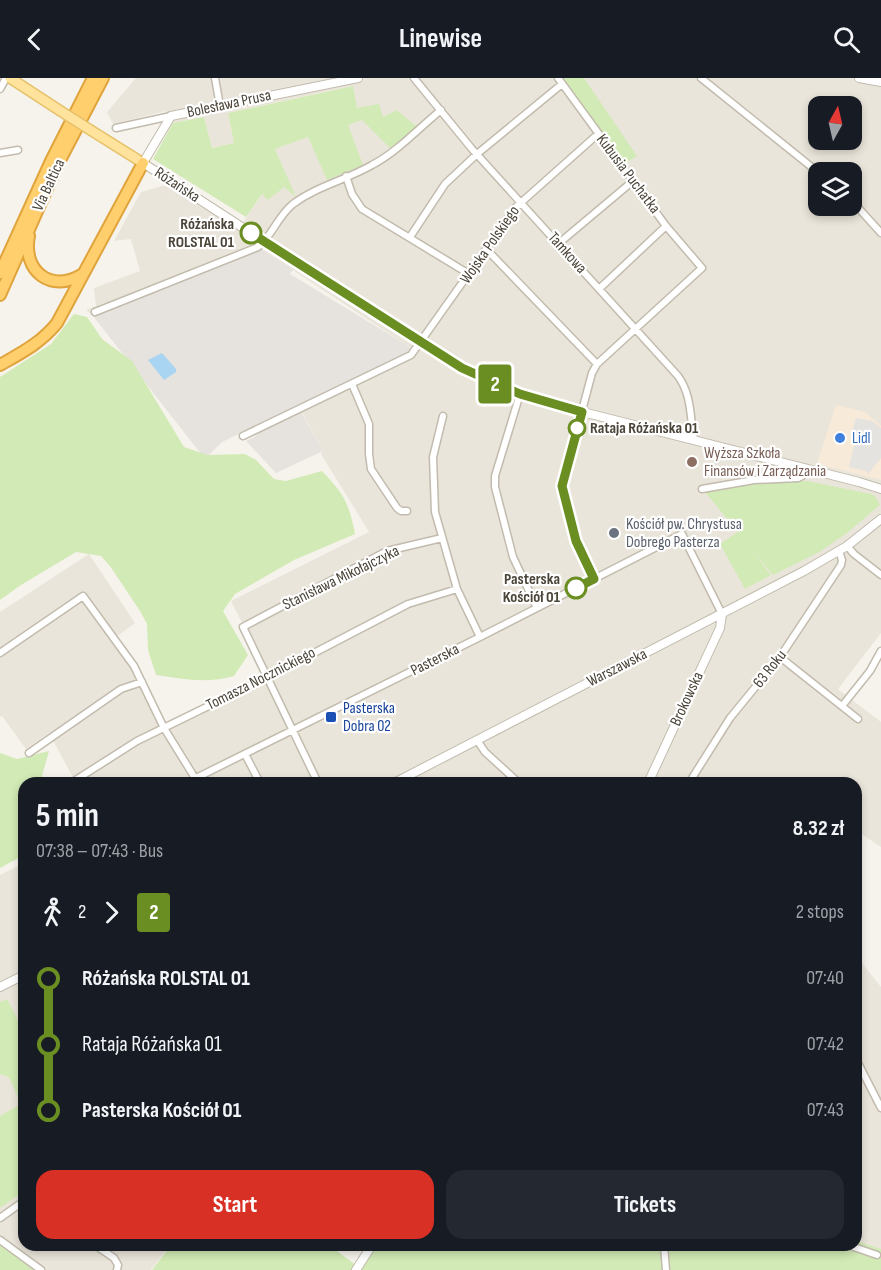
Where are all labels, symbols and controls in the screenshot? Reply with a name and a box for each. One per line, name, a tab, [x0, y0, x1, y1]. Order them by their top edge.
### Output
icon: back	[18, 23, 51, 56]
text: Linewise	[399, 23, 482, 55]
icon: search	[830, 23, 863, 56]
street label: Bolesława Prusa	[185, 86, 273, 122]
north arrow	[808, 96, 862, 150]
map controls	[808, 96, 862, 216]
street label: Kubusia Puchatka	[592, 131, 664, 217]
street label: Via Baltica	[29, 156, 69, 214]
button: layers	[808, 162, 862, 216]
street label: Różańska	[151, 163, 203, 207]
street label: Wojska Polskiego	[456, 202, 524, 288]
place label: Różańska ROLSTAL 01	[168, 215, 235, 252]
marker: Różańska ROLSTAL 01	[240, 222, 262, 244]
street label: Tamkowa	[543, 228, 591, 278]
line badge: 2	[476, 364, 514, 404]
text: 2	[490, 372, 500, 397]
marker: Rataja Różańska 01	[568, 419, 586, 437]
place label: Rataja Różańska 01	[590, 419, 699, 438]
place label: Lidl	[852, 429, 871, 448]
marker: Lidl	[833, 431, 847, 445]
place label: Wyższa Szkoła Finansów i Zarządzania	[704, 444, 826, 481]
marker: Wyższa Szkoła Finansów i Zarządzania	[685, 455, 699, 469]
place label: Kościół pw. Chrystusa Dobrego Pasterza	[626, 515, 742, 552]
marker: Kościół pw. Chrystusa Dobrego Pasterza	[607, 526, 621, 540]
street label: Stanisława Mikołajczyka	[280, 542, 402, 614]
place label: Pasterska Kościół 01	[503, 570, 561, 607]
marker: Pasterska Kościół 01	[565, 577, 587, 599]
street label: Pasterska	[408, 640, 462, 680]
street label: Tomasza Nocznickiego	[203, 643, 319, 715]
street label: Warszawska	[584, 645, 650, 691]
street label: 63 Roku	[749, 646, 791, 692]
street label: Brokowska	[666, 669, 708, 729]
place label: Pasterska Dobra 02	[343, 699, 395, 736]
marker: Pasterska Dobra 02	[324, 710, 338, 724]
text: 5 min	[36, 796, 99, 836]
text: 8.32 zł	[793, 815, 844, 842]
text: 07:38 – 07:43 · Bus	[36, 839, 163, 863]
icon: walk	[36, 896, 69, 929]
icon: forward	[95, 896, 128, 929]
text: 2	[78, 900, 86, 924]
text: 2	[149, 900, 158, 925]
text: 2 stops	[796, 900, 844, 924]
text: Różańska ROLSTAL 01	[82, 965, 250, 992]
text: 07:40	[806, 966, 844, 990]
text: Rataja Różańska 01	[82, 1031, 222, 1058]
text: 07:42	[807, 1032, 844, 1056]
text: Pasterska Kościół 01	[82, 1097, 241, 1124]
text: 07:43	[807, 1098, 844, 1122]
button: Start	[36, 1170, 434, 1239]
button: Tickets	[446, 1170, 844, 1239]

